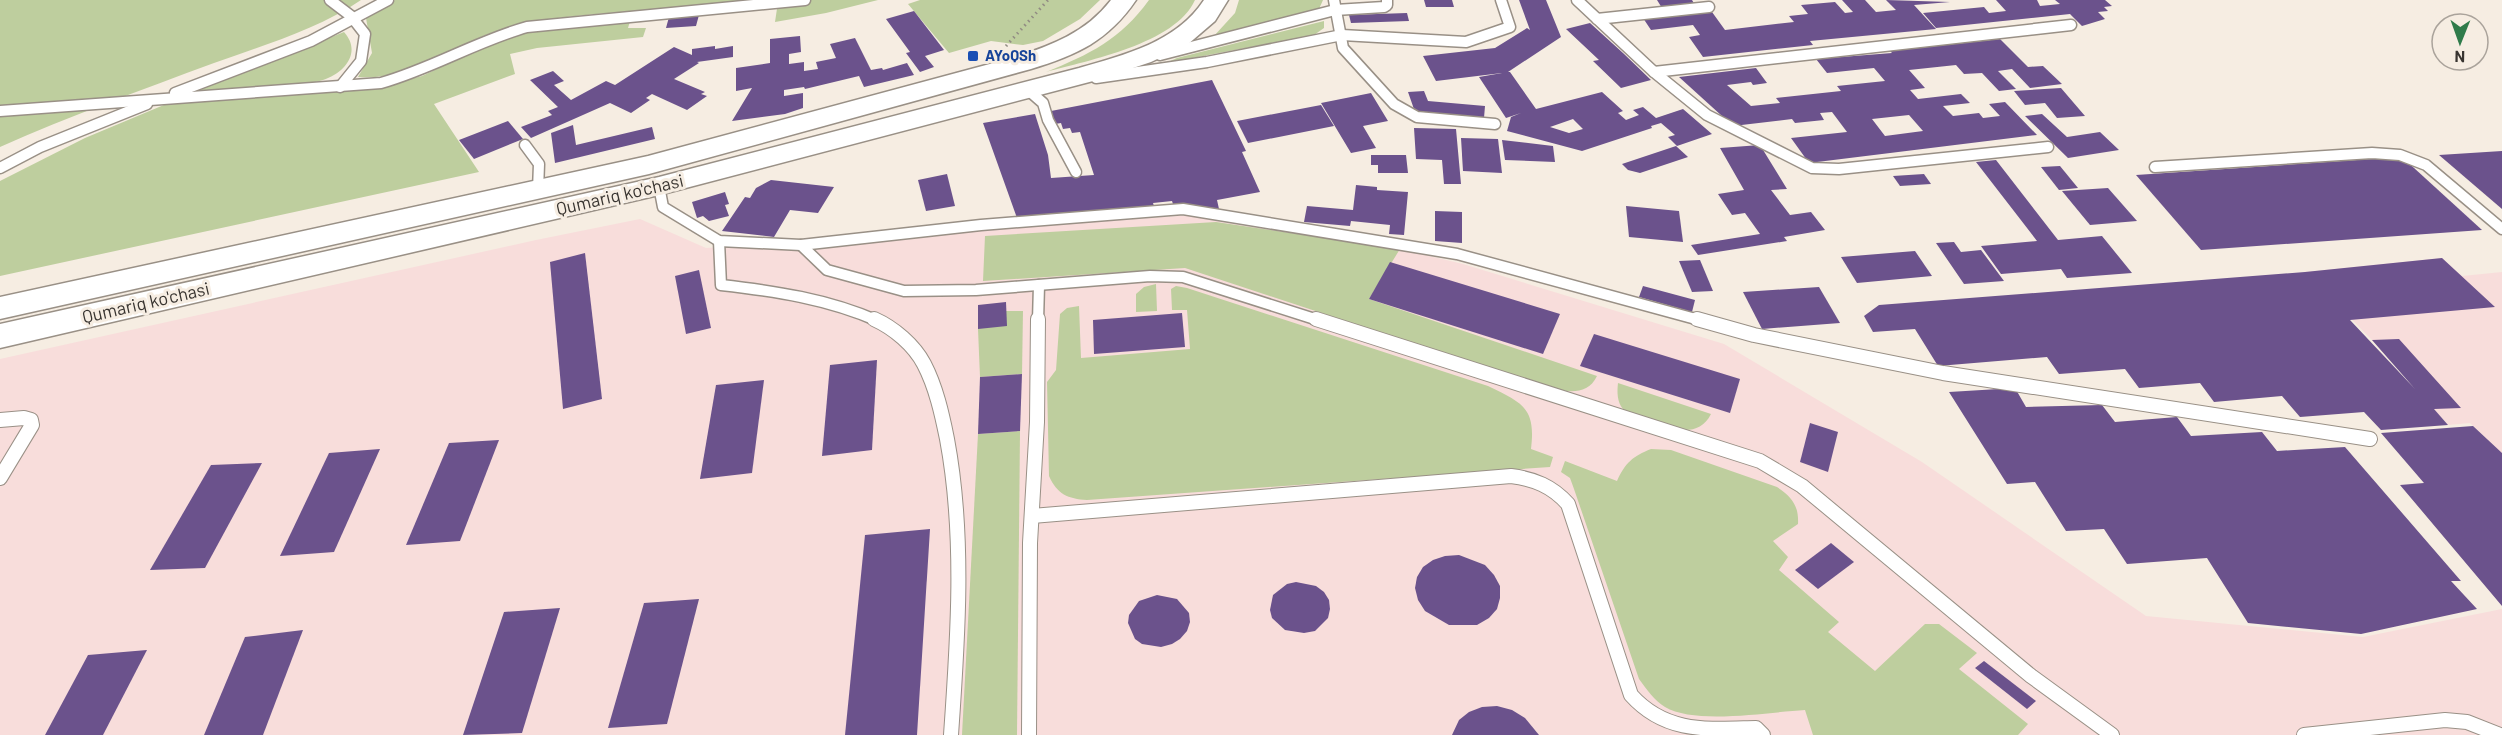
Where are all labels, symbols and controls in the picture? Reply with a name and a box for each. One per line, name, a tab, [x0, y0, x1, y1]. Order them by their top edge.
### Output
north arrow	[2430, 12, 2490, 72]
place label: AYoQSh	[985, 46, 1036, 64]
text: N	[2454, 48, 2465, 67]
marker: AYoQSh	[966, 49, 980, 63]
street label: Qumariq ko'chasi	[554, 169, 686, 219]
street label: Qumariq ko'chasi	[80, 277, 212, 327]

